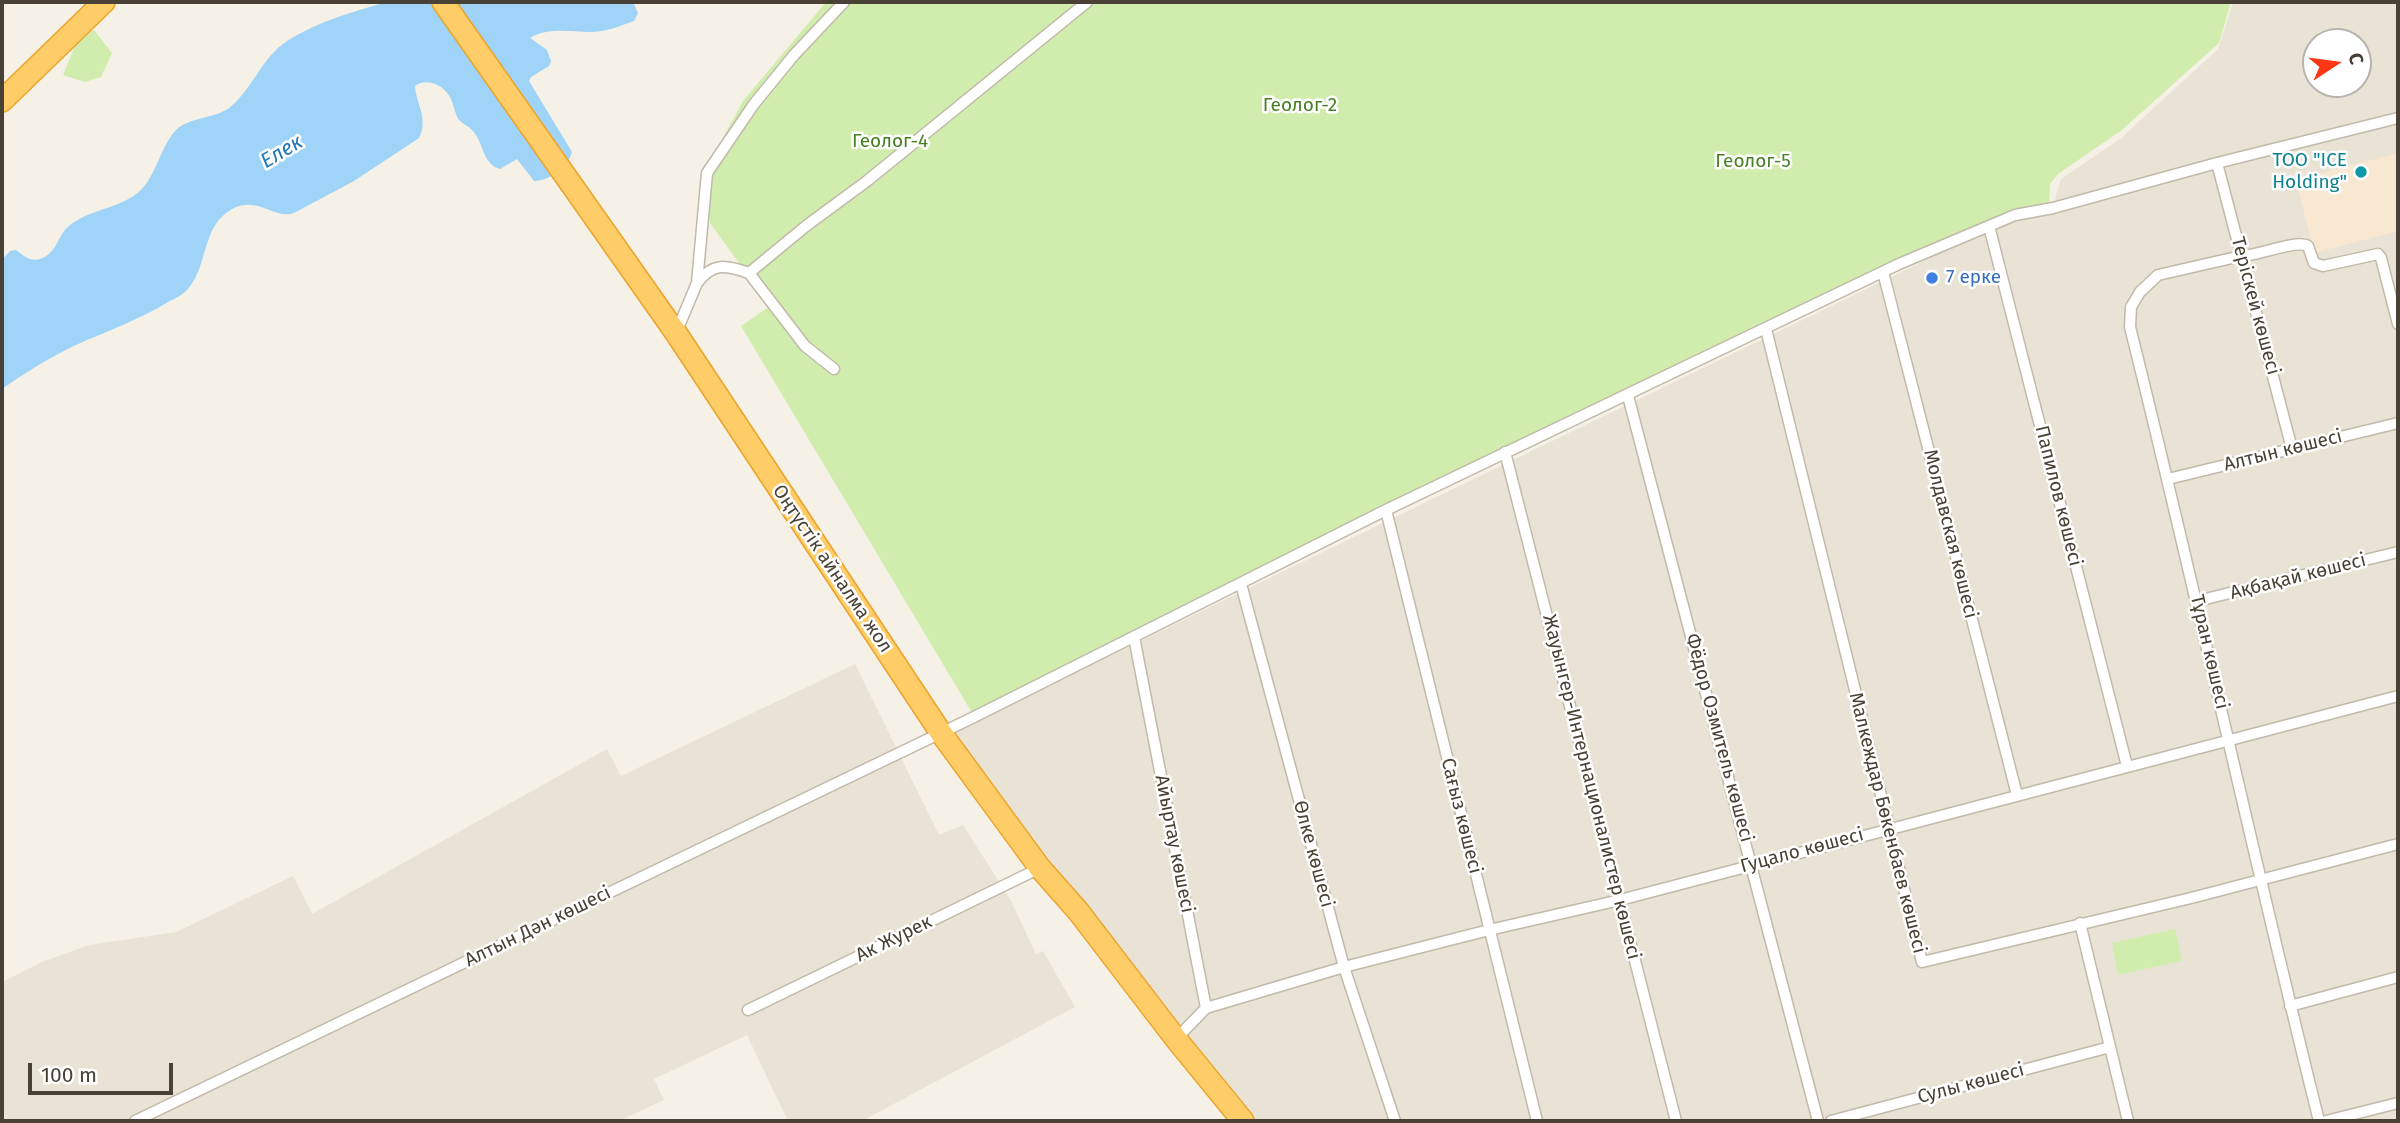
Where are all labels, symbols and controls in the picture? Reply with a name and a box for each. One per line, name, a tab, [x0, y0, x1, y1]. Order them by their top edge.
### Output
north arrow	[2302, 28, 2372, 98]
text: С	[2344, 51, 2368, 67]
park label: Геолог-2	[1263, 95, 1337, 117]
water label: Елек	[256, 130, 308, 174]
park label: Геолог-4	[852, 131, 928, 153]
place label: ТОО "ICE Holding"	[2272, 150, 2347, 194]
park label: Геолог-5	[1715, 151, 1791, 173]
marker: ТОО "ICE Holding"	[2353, 164, 2369, 180]
street label: Теріскей көшесі	[2226, 234, 2284, 378]
place label: 7 ерке	[1946, 267, 2001, 289]
marker: 7 ерке	[1924, 270, 1940, 286]
street label: Папилов көшесі	[2029, 423, 2087, 569]
street label: Алтын көшесі	[2221, 425, 2345, 477]
street label: Молдавская көшесі	[1918, 447, 1982, 621]
street label: Оңтүстік айналма жол	[767, 481, 897, 657]
street label: Ақбақай көшесі	[2228, 549, 2368, 605]
street label: Тұран көшесі	[2185, 593, 2233, 711]
street label: Жауынгер-Интернационалистер көшесі	[1537, 612, 1645, 962]
street label: Фёдор Озмитель көшесі	[1680, 631, 1758, 845]
street label: Малкеждар Бөкенбаев көшесі	[1843, 690, 1931, 956]
street label: Сағыз көшесі	[1436, 756, 1486, 876]
street label: Айыртау көшесі	[1149, 773, 1199, 915]
street label: Өлке көшесі	[1288, 798, 1338, 910]
street label: Гуцало көшесі	[1738, 824, 1866, 878]
street label: Алтын Дән көшесі	[461, 882, 615, 972]
street label: Ак Журек	[852, 911, 936, 967]
scale bar	[32, 1050, 177, 1094]
street label: Сулы көшесі	[1915, 1059, 2027, 1109]
text: 100 m	[41, 1062, 97, 1088]

